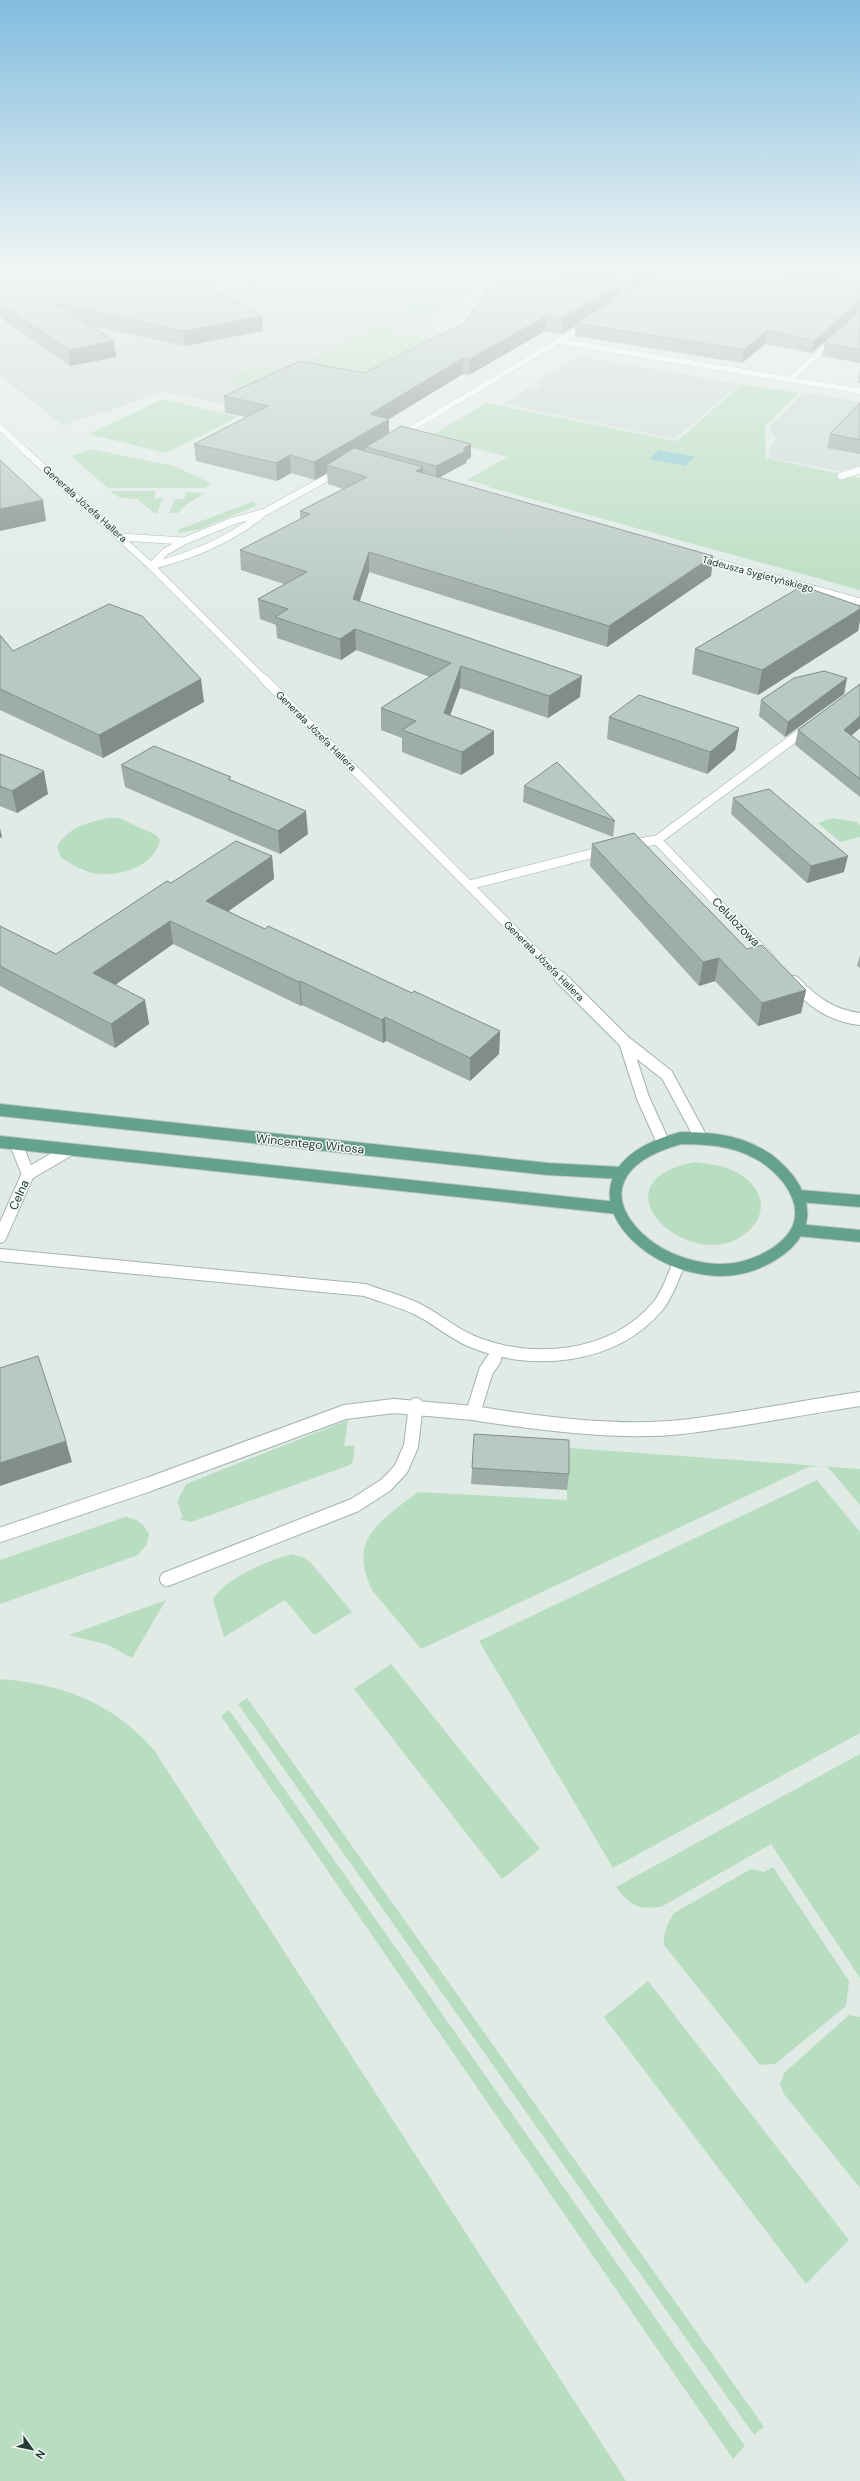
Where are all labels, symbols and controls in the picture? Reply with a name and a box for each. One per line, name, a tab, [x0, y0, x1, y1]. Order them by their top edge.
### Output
street label: Generała Józefa Hallera	[40, 463, 130, 545]
street label: Tadeusza Sygietyńskiego	[701, 553, 815, 595]
street label: Generała Józefa Hallera	[273, 688, 359, 774]
street label: Celulozowa	[708, 894, 764, 950]
street label: Generała Józefa Hallera	[501, 918, 587, 1004]
street label: Wincentego Witosa	[255, 1130, 365, 1158]
street label: Celna	[5, 1177, 33, 1213]
north arrow	[12, 2429, 52, 2469]
text: N	[32, 2447, 48, 2462]

